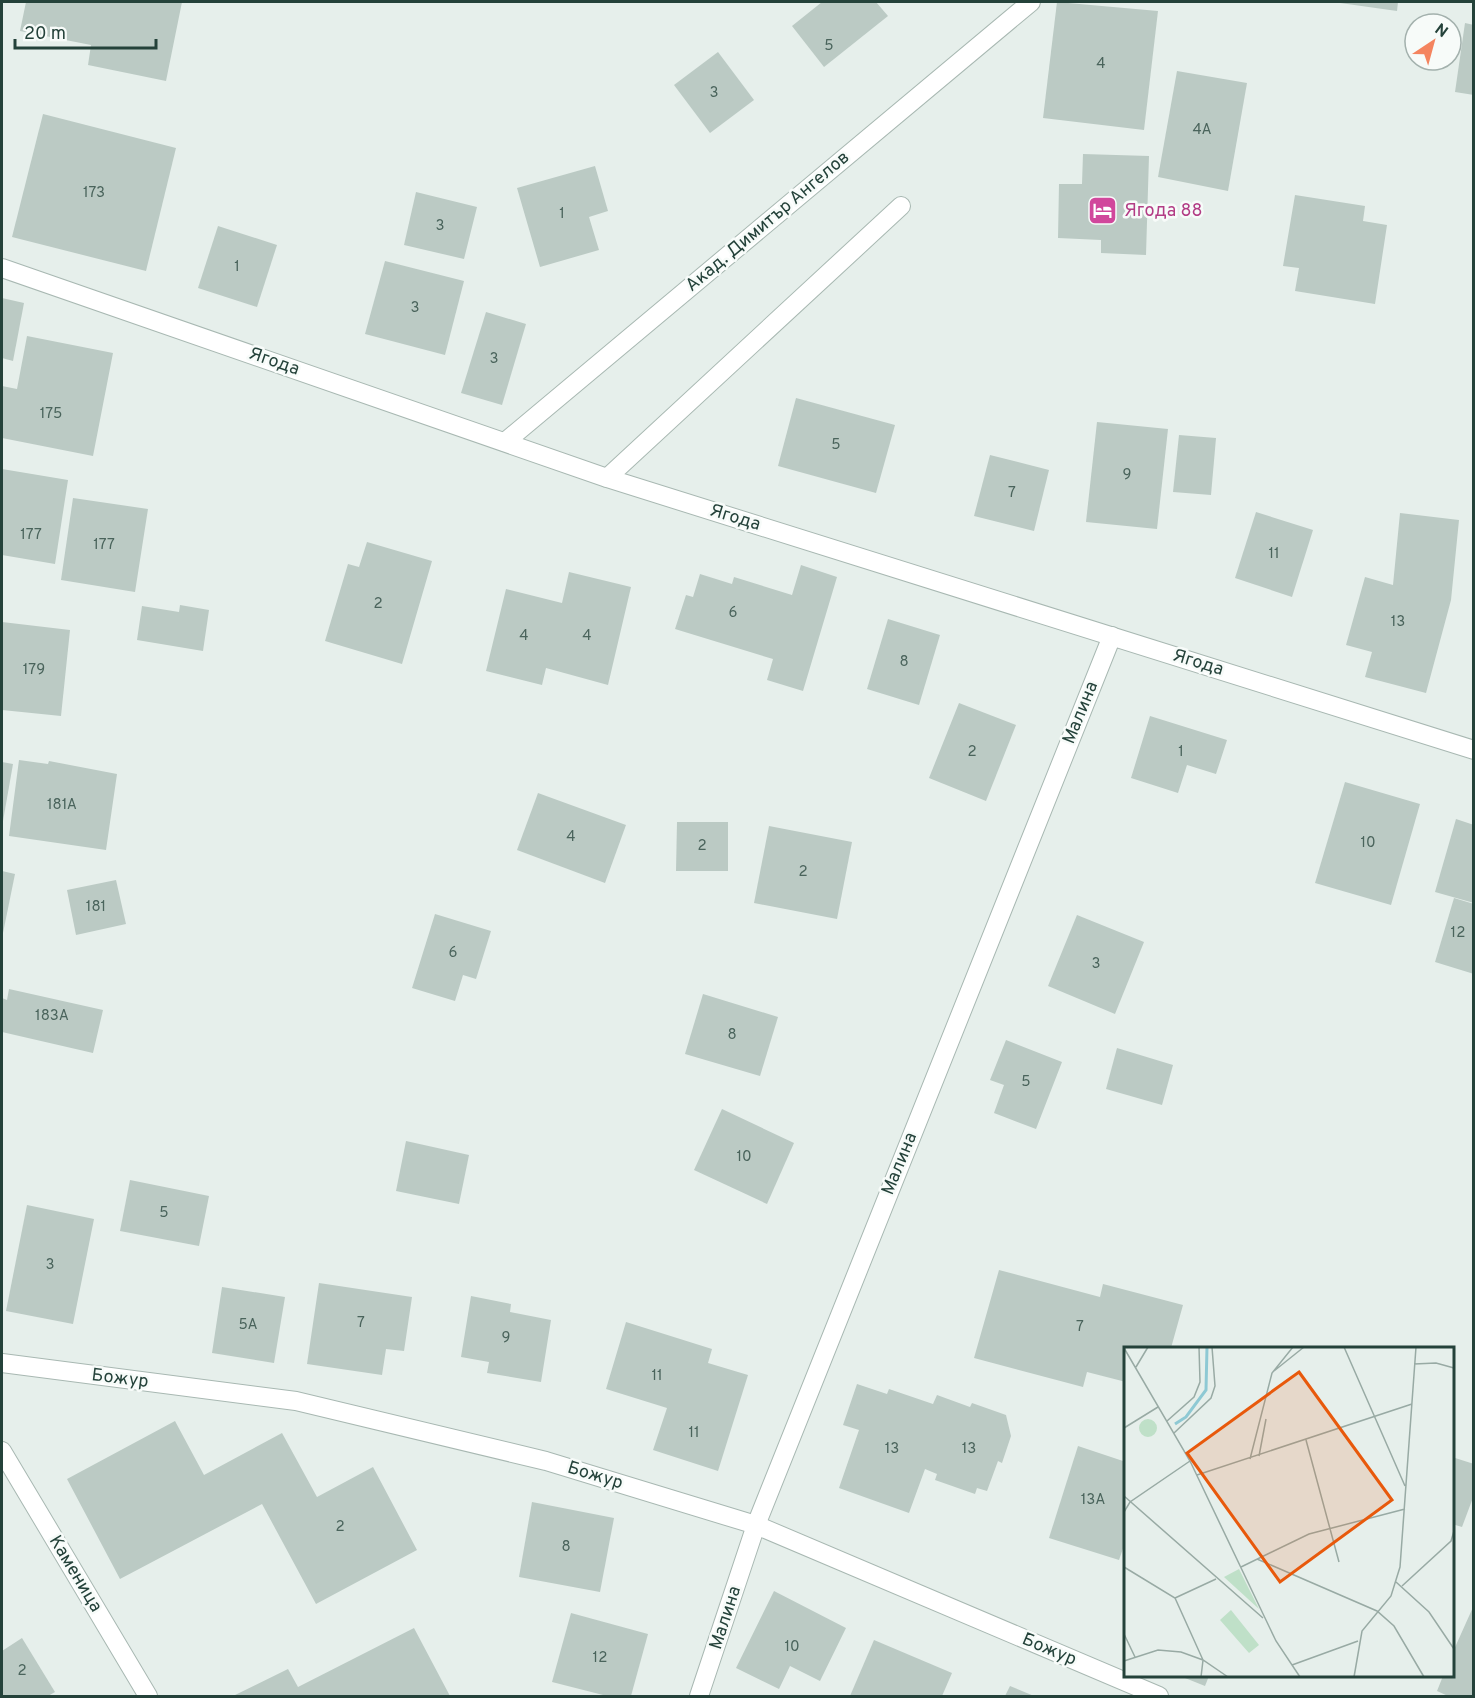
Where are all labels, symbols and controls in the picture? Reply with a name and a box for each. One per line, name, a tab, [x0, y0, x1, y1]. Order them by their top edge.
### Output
scale bar	[15, 12, 156, 50]
north arrow	[1403, 12, 1463, 72]
text: N	[1430, 20, 1451, 43]
text: 20 m	[24, 23, 66, 46]
house number: 5	[824, 37, 834, 56]
house number: 4	[1096, 55, 1106, 74]
house number: 3	[709, 84, 719, 103]
house number: 4А	[1192, 121, 1212, 140]
street label: Акад. Димитър Ангелов	[681, 147, 855, 297]
house number: 173	[83, 184, 105, 203]
hotel icon: Ягода 88	[1087, 195, 1119, 227]
place label: Ягода 88	[1124, 200, 1202, 223]
house number: 1	[559, 205, 565, 224]
house number: 3	[435, 217, 445, 236]
house number: 1	[234, 258, 240, 277]
house number: 3	[410, 299, 420, 318]
street label: Ягода	[246, 343, 302, 381]
house number: 3	[489, 350, 499, 369]
house number: 175	[40, 405, 62, 424]
house number: 5	[831, 436, 841, 455]
house number: 9	[1123, 466, 1131, 485]
house number: 7	[1008, 484, 1016, 503]
street label: Ягода	[707, 499, 763, 537]
house number: 177	[20, 526, 42, 545]
house number: 177	[93, 536, 115, 555]
house number: 11	[1268, 545, 1280, 564]
house number: 2	[373, 595, 383, 614]
house number: 6	[729, 604, 738, 623]
house number: 13	[1391, 613, 1405, 632]
house number: 4	[519, 627, 529, 646]
house number: 4	[582, 627, 592, 646]
street label: Ягода	[1170, 644, 1226, 682]
house number: 8	[899, 653, 909, 672]
house number: 179	[23, 661, 45, 680]
street label: Малина	[1058, 678, 1104, 748]
house number: 2	[967, 743, 977, 762]
house number: 1	[1178, 743, 1184, 762]
house number: 181А	[47, 796, 77, 815]
house number: 4	[566, 828, 576, 847]
house number: 10	[1360, 834, 1376, 853]
house number: 2	[697, 837, 707, 856]
house number: 2	[798, 863, 808, 882]
house number: 181	[86, 898, 106, 917]
house number: 12	[1451, 924, 1465, 943]
house number: 6	[449, 944, 458, 963]
house number: 3	[1091, 955, 1101, 974]
house number: 183А	[35, 1007, 69, 1026]
house number: 8	[727, 1026, 737, 1045]
house number: 5	[1021, 1073, 1031, 1092]
street label: Малина	[877, 1129, 923, 1199]
house number: 10	[736, 1148, 752, 1167]
house number: 5	[159, 1204, 169, 1223]
house number: 3	[45, 1256, 55, 1275]
house number: 7	[357, 1314, 365, 1333]
house number: 5А	[238, 1316, 258, 1335]
house number: 7	[1076, 1318, 1084, 1337]
house number: 9	[502, 1329, 510, 1348]
inset map	[1124, 1347, 1454, 1677]
street label: Божур	[90, 1364, 150, 1394]
house number: 11	[651, 1367, 663, 1386]
house number: 11	[688, 1424, 700, 1443]
house number: 13	[885, 1440, 899, 1459]
house number: 13	[962, 1440, 976, 1459]
street label: Божур	[564, 1457, 626, 1495]
house number: 13А	[1081, 1491, 1105, 1510]
house number: 2	[335, 1518, 345, 1537]
street label: Каменица	[43, 1531, 107, 1617]
house number: 8	[561, 1538, 571, 1557]
street label: Малина	[705, 1583, 747, 1653]
street label: Божур	[1018, 1628, 1080, 1672]
house number: 10	[784, 1638, 800, 1657]
house number: 12	[593, 1649, 607, 1668]
house number: 2	[17, 1662, 27, 1681]

